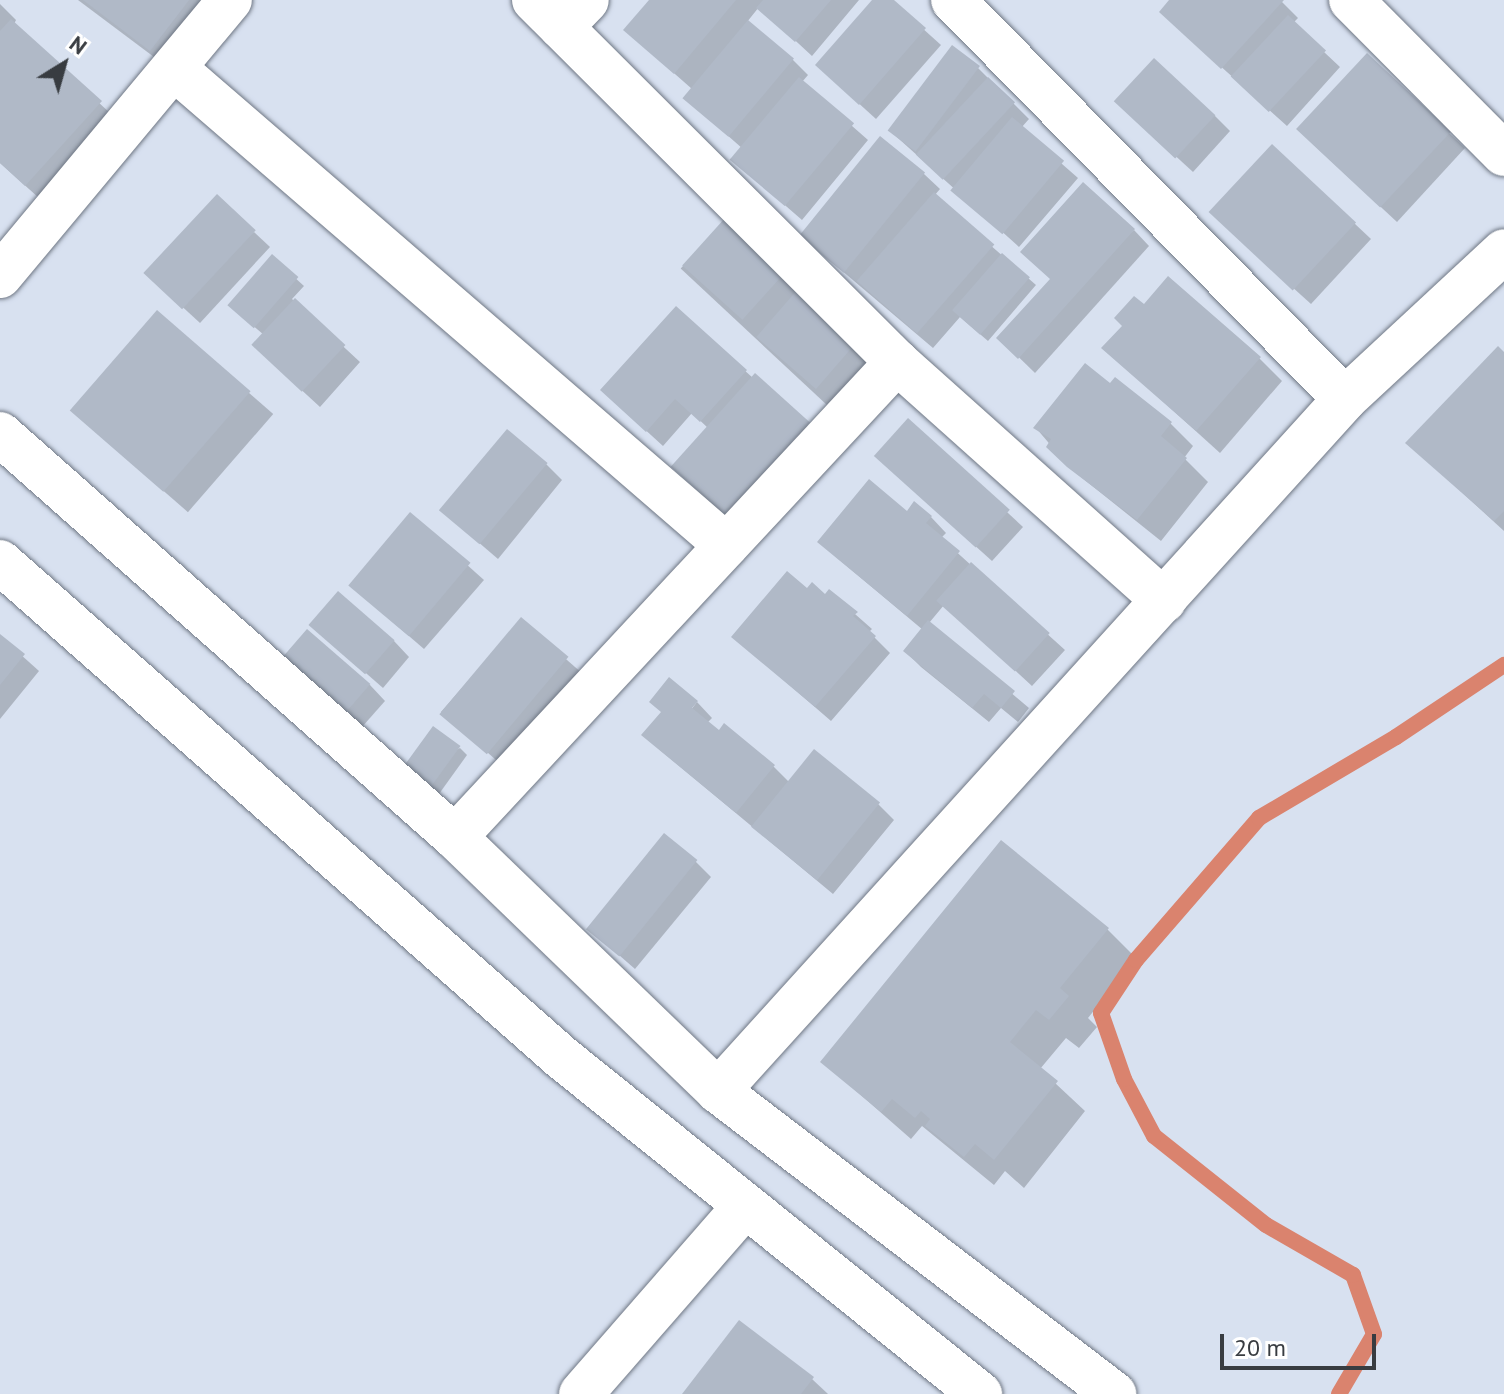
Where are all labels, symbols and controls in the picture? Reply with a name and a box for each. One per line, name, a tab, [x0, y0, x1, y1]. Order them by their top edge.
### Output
north arrow	[24, 24, 104, 104]
text: N	[64, 29, 93, 60]
scale bar	[1224, 1318, 1380, 1368]
text: 20 m	[1234, 1332, 1286, 1363]

